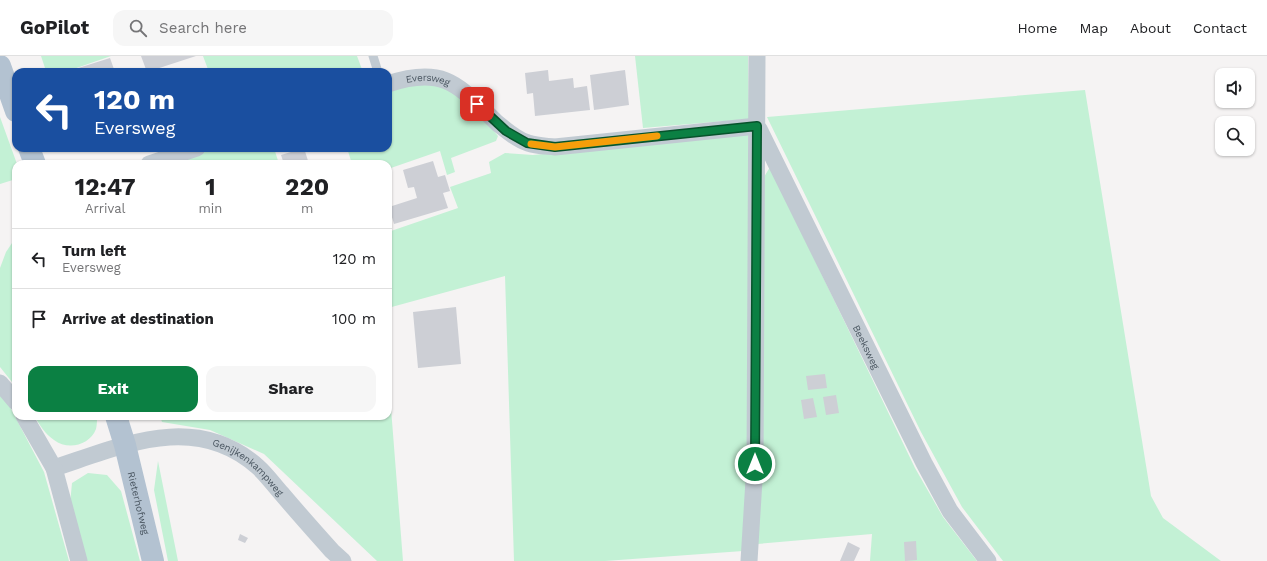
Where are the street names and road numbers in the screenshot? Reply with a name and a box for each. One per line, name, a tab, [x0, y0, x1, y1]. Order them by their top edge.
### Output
street label: Eversweg	[405, 71, 453, 88]
street label: Beeksweg	[851, 323, 882, 371]
street label: Genijkenkampweg	[211, 436, 287, 498]
street label: Rieterhofweg	[126, 470, 152, 536]

